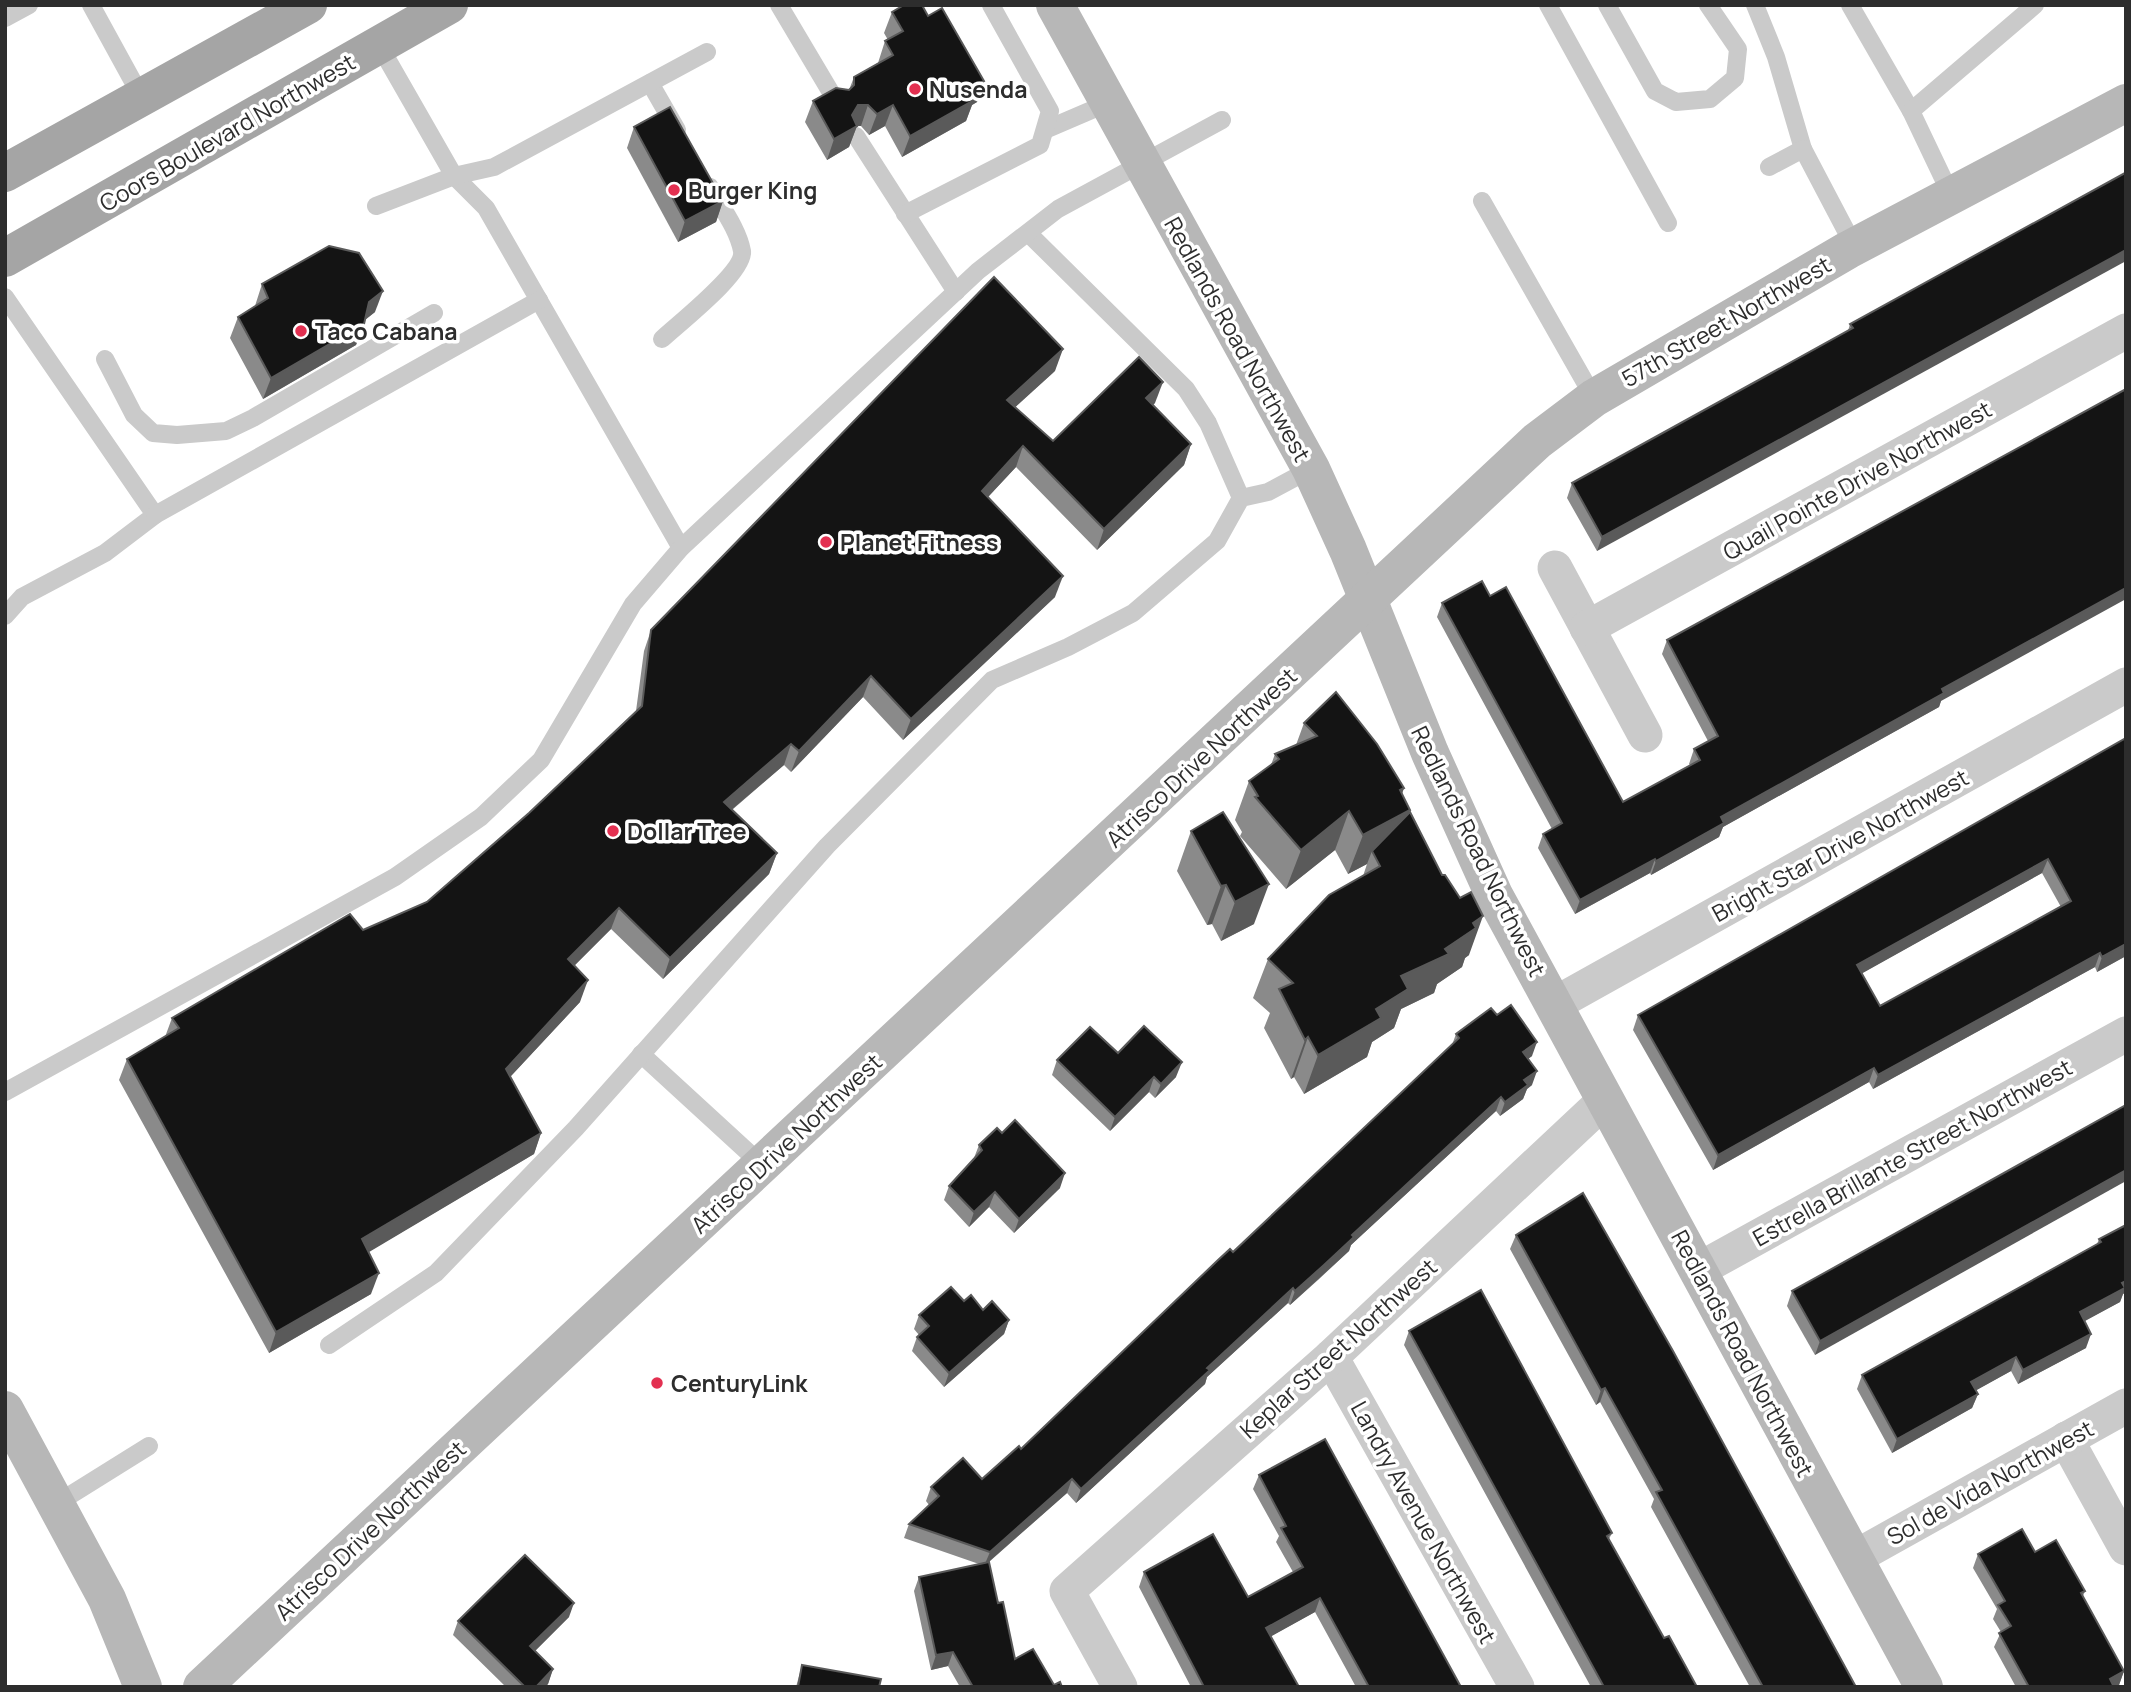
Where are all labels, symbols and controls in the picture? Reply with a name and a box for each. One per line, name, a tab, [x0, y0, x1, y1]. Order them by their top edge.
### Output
street label: Coors Boulevard Northwest	[93, 46, 361, 218]
place label: Nusenda	[929, 73, 1028, 105]
marker: Nusenda	[907, 81, 923, 97]
place label: Burger King	[688, 174, 817, 206]
marker: Burger King	[666, 182, 682, 198]
street label: Redlands Road Northwest	[1157, 211, 1319, 467]
street label: 57th Street Northwest	[1615, 248, 1837, 394]
place label: Taco Cabana	[315, 315, 458, 347]
marker: Taco Cabana	[293, 323, 309, 339]
street label: Quail Pointe Drive Northwest	[1717, 393, 1997, 567]
place label: Planet Fitness	[840, 526, 998, 558]
marker: Planet Fitness	[818, 534, 834, 550]
street label: Atrisco Drive Northwest	[1098, 660, 1304, 854]
street label: Redlands Road Northwest	[1404, 720, 1554, 982]
street label: Bright Star Drive Northwest	[1706, 761, 1974, 929]
place label: Dollar Tree	[627, 815, 747, 847]
marker: Dollar Tree	[605, 823, 621, 839]
street label: Atrisco Drive Northwest	[683, 1046, 889, 1240]
street label: Estrella Brillante Street Northwest	[1747, 1051, 2077, 1253]
street label: Redlands Road Northwest	[1664, 1224, 1822, 1482]
street label: Keplar Street Northwest	[1233, 1251, 1443, 1445]
place label: CenturyLink	[671, 1367, 808, 1399]
marker: CenturyLink	[649, 1375, 665, 1391]
street label: Landry Avenue Northwest	[1344, 1395, 1504, 1649]
street label: Sol de Vida Northwest	[1881, 1412, 2099, 1552]
street label: Atrisco Drive Northwest	[267, 1433, 473, 1627]

